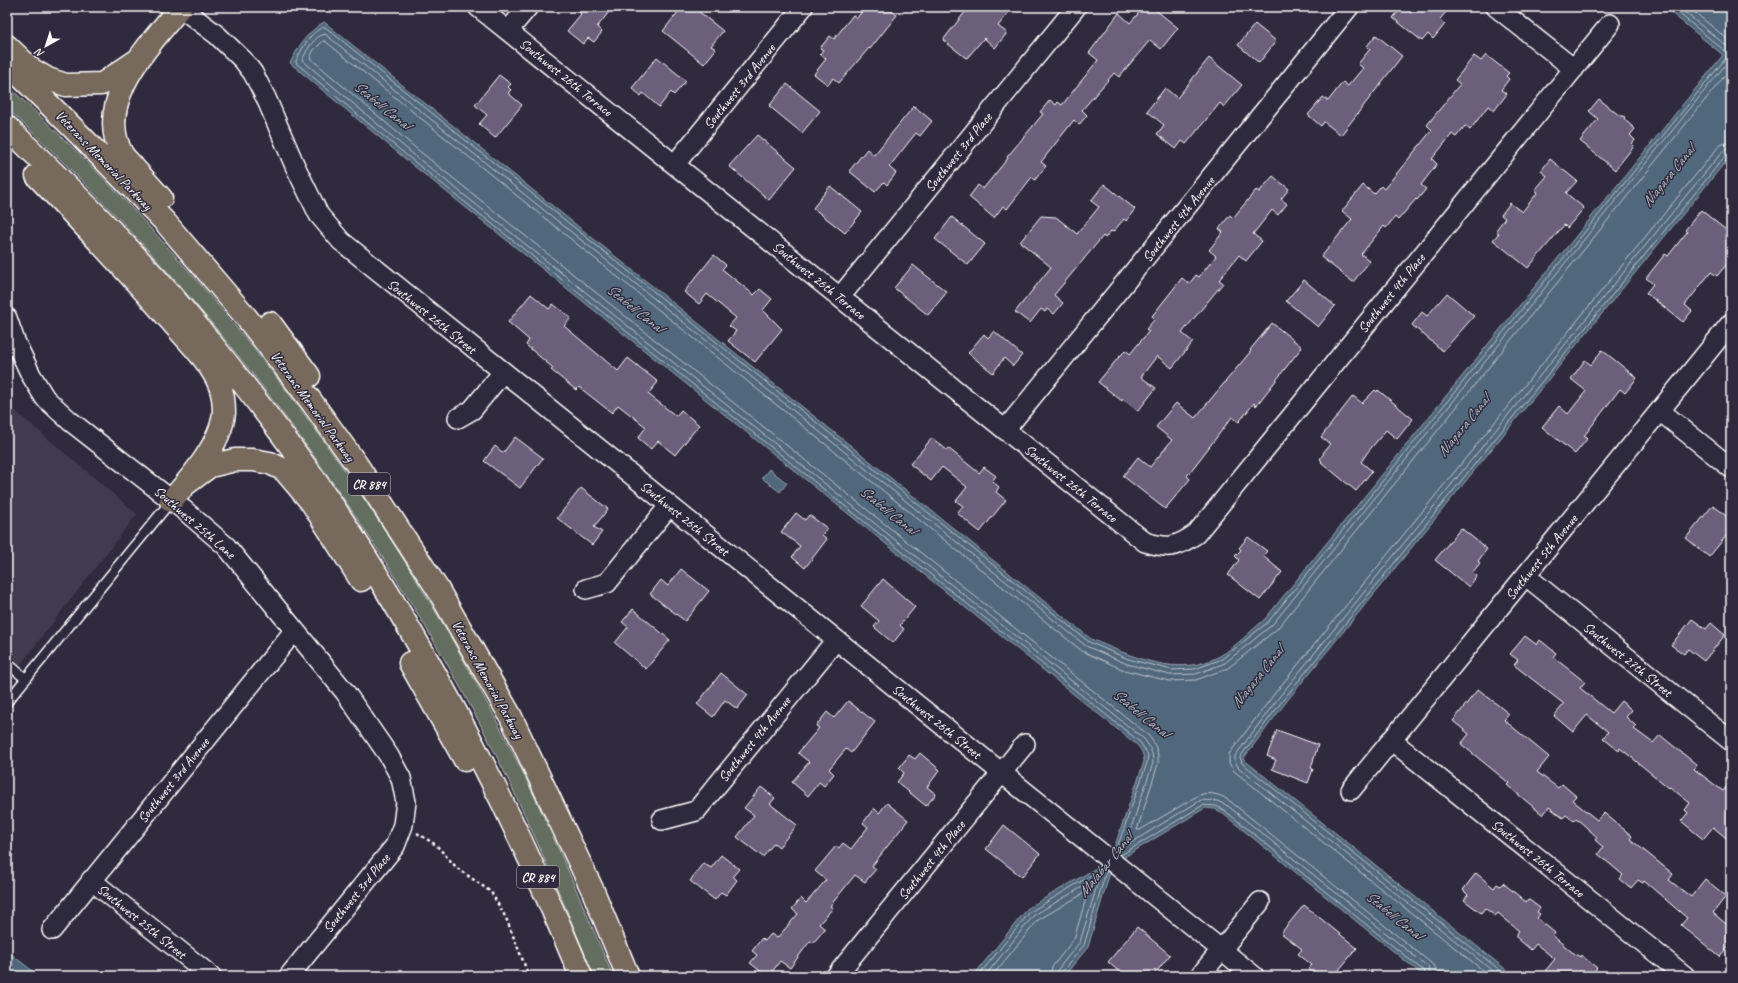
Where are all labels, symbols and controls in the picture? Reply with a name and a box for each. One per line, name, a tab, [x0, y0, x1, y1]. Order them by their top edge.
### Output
north arrow	[26, 26, 66, 66]
street label: Southwest 26th Terrace	[516, 35, 617, 121]
street label: Southwest 3rd Avenue	[700, 39, 780, 132]
text: N	[31, 45, 47, 61]
water label: Seabell Canal	[350, 77, 418, 137]
street label: Veterans Memorial Parkway	[52, 107, 157, 215]
street label: Southwest 3rd Place	[921, 108, 996, 195]
water label: Niagara Canal	[1638, 137, 1702, 211]
street label: Southwest 4th Avenue	[1139, 172, 1219, 266]
street label: Southwest 26th Terrace	[769, 238, 870, 324]
street label: Southwest 4th Place	[1354, 249, 1430, 337]
street label: Southwest 26th Street	[384, 275, 481, 358]
water label: Seabell Canal	[603, 280, 671, 340]
street label: Veterans Memorial Parkway	[267, 348, 359, 466]
water label: Niagara Canal	[1433, 387, 1497, 461]
street label: Southwest 26th Terrace	[1021, 441, 1122, 527]
road number: CR 884	[348, 473, 390, 495]
street label: Southwest 26th Street	[637, 477, 734, 560]
street label: Southwest 25th Lane	[150, 482, 240, 563]
water label: Seabell Canal	[856, 482, 924, 542]
street label: Southwest 5th Avenue	[1502, 510, 1582, 604]
street label: Veterans Memorial Parkway	[448, 617, 528, 742]
street label: Southwest 27th Street	[1580, 618, 1677, 701]
water label: Niagara Canal	[1227, 638, 1291, 712]
street label: Southwest 26th Street	[889, 680, 986, 763]
water label: Seabell Canal	[1109, 685, 1177, 745]
street label: Southwest 4th Avenue	[715, 692, 795, 786]
street label: Southwest 3rd Avenue	[134, 733, 214, 826]
street label: Southwest 4th Place	[894, 816, 970, 904]
street label: Southwest 26th Terrace	[1488, 816, 1589, 902]
water label: Malabar Canal	[1074, 825, 1140, 901]
street label: Southwest 3rd Place	[319, 849, 394, 936]
road number: CR 884	[517, 866, 559, 888]
street label: Southwest 25th Street	[94, 880, 191, 963]
water label: Seabell Canal	[1362, 887, 1430, 947]

